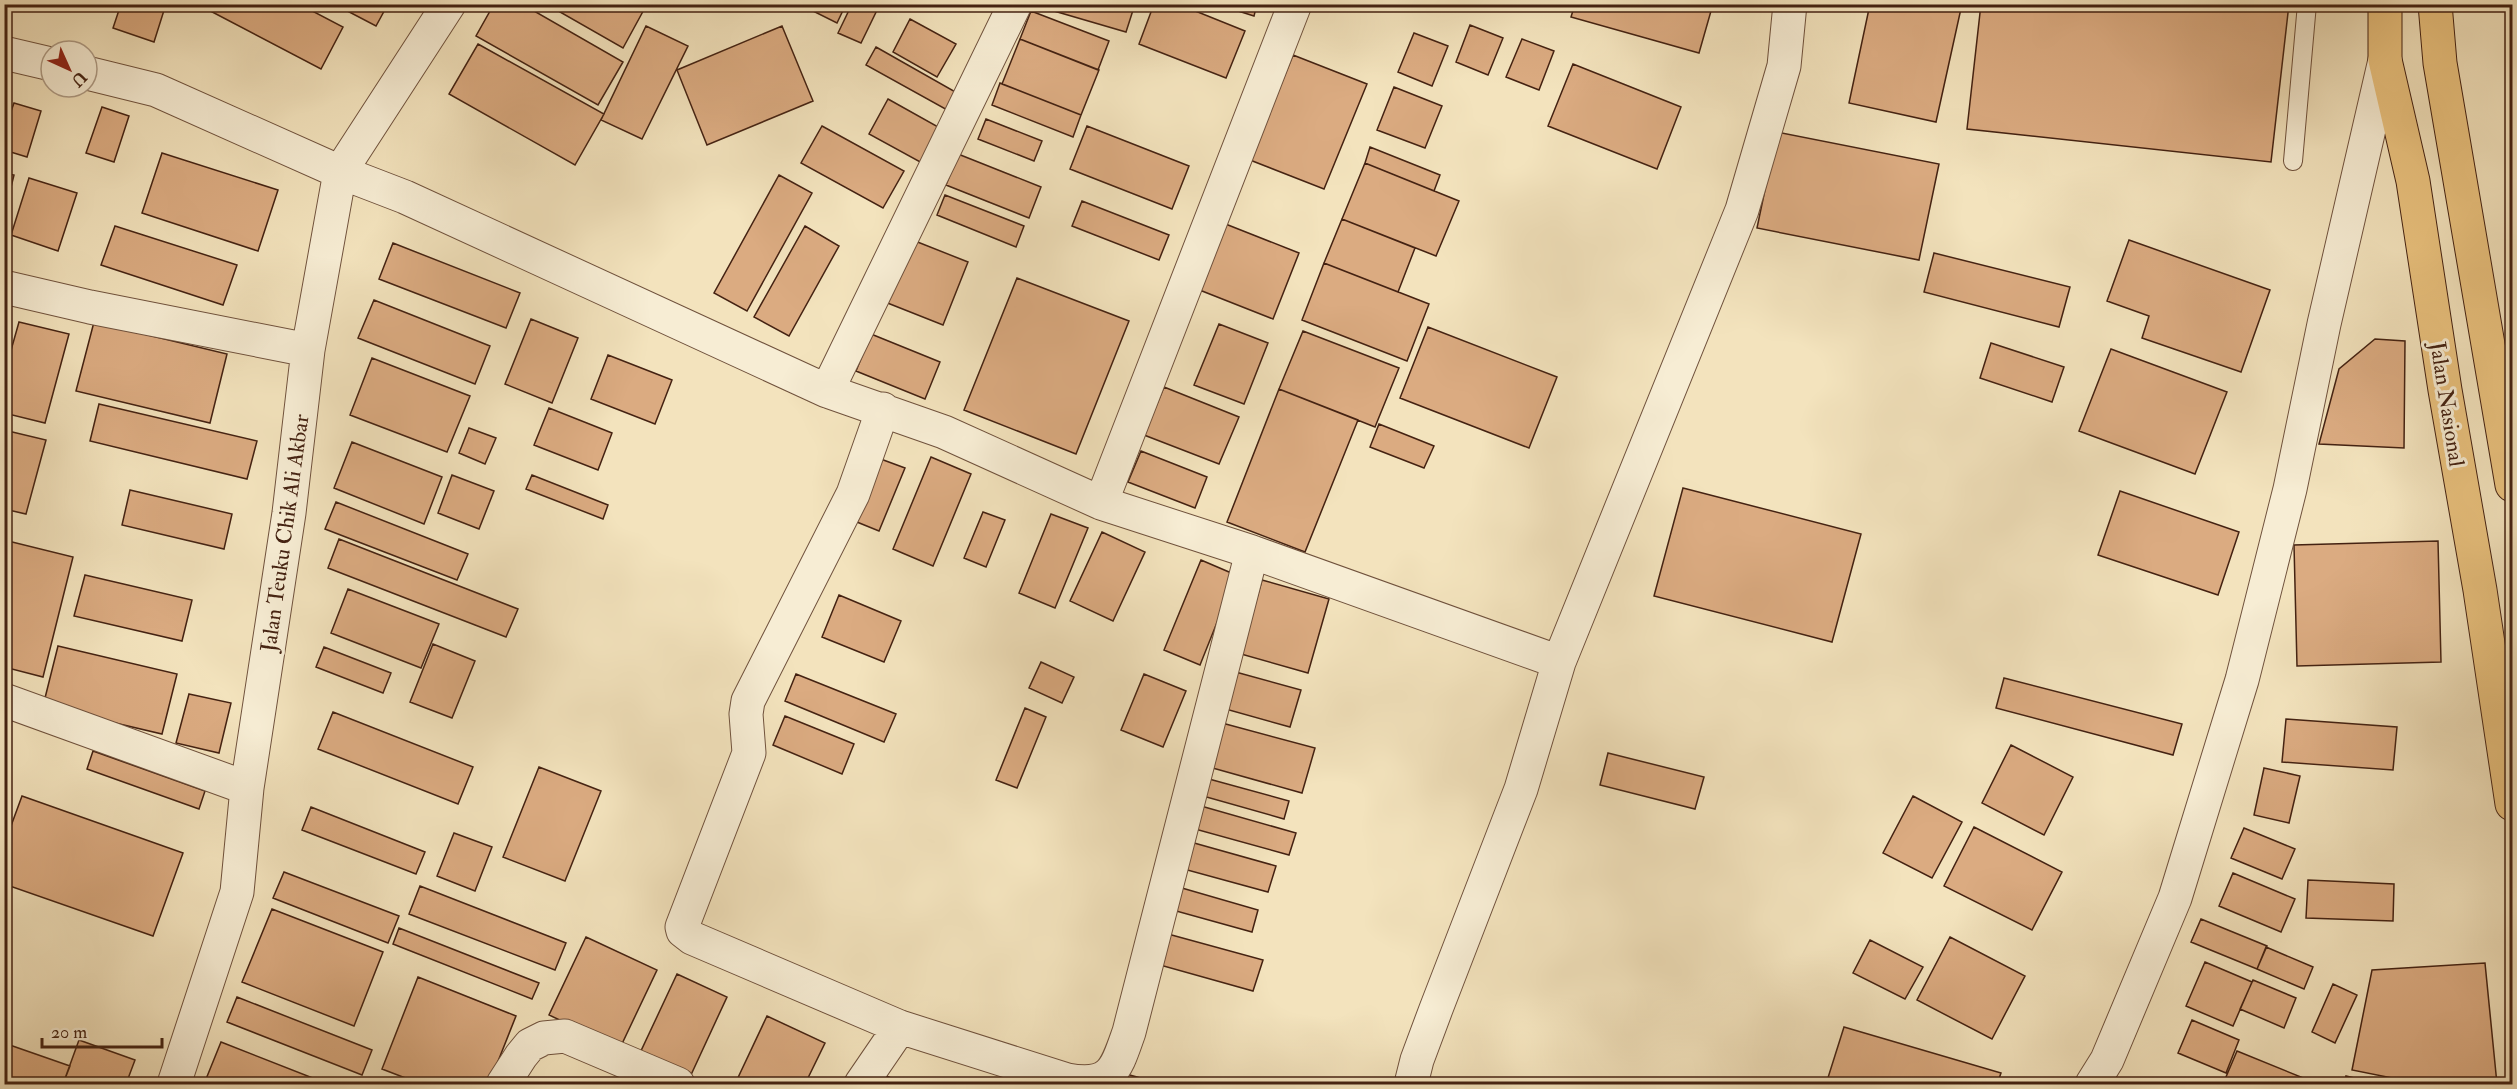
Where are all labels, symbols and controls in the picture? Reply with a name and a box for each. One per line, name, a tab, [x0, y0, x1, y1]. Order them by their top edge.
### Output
north arrow	[39, 39, 99, 99]
text: U	[67, 67, 91, 91]
street label: Jalan Nasional	[2423, 339, 2471, 469]
street label: Jalan Teuku Chik Ali Akbar	[254, 412, 316, 655]
scale bar	[42, 1011, 162, 1049]
text: 20 m	[51, 1021, 87, 1044]

